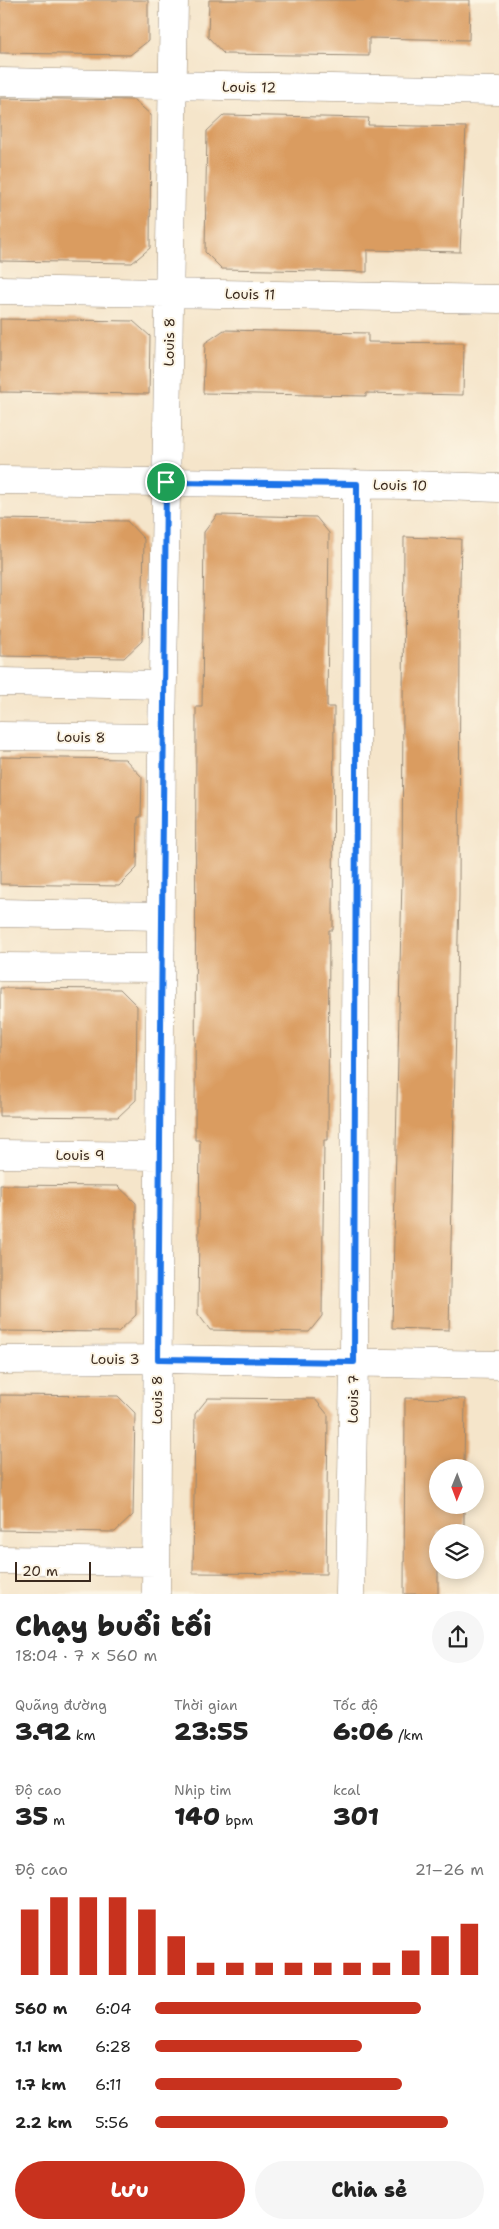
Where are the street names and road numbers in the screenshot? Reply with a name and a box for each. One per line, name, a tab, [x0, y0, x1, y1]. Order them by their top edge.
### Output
street label: Louis 12	[222, 78, 276, 96]
street label: Louis 11	[225, 285, 275, 303]
street label: Louis 8	[160, 317, 178, 367]
street label: Louis 10	[373, 476, 427, 494]
street label: Louis 8	[56, 728, 106, 746]
street label: Louis 9	[56, 1146, 105, 1164]
street label: Louis 3	[91, 1350, 140, 1368]
street label: Louis 7	[344, 1374, 362, 1424]
street label: Louis 8	[148, 1376, 166, 1425]

